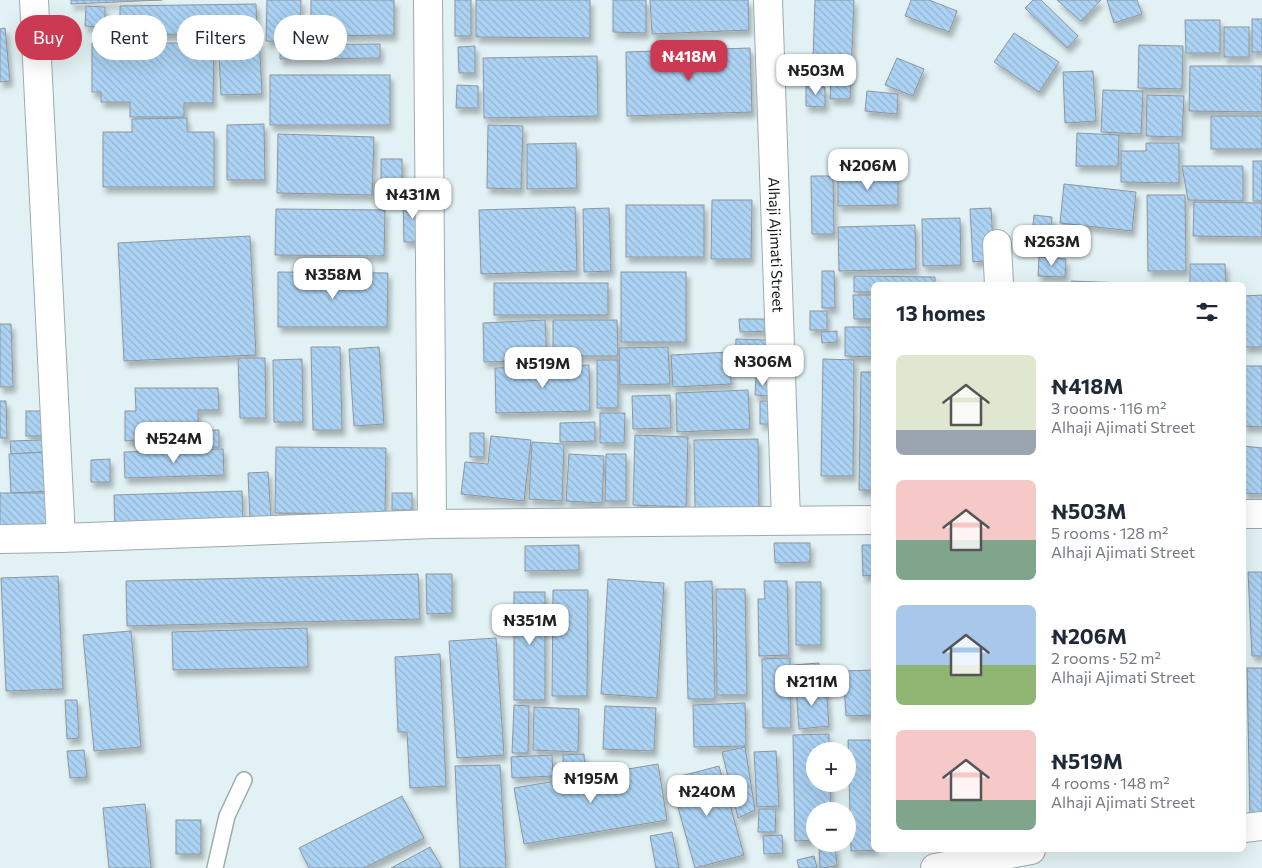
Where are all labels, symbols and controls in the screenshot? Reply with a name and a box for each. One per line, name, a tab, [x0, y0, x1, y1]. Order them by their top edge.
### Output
chip: Buy	[15, 15, 82, 60]
chip: Rent	[92, 15, 167, 60]
chip: Filters	[177, 15, 264, 60]
chip: New	[274, 15, 347, 60]
pin: ₦418M	[654, 39, 724, 82]
text: ₦418M	[661, 46, 717, 65]
pin: ₦503M	[781, 54, 851, 96]
text: ₦503M	[787, 60, 845, 79]
pin: ₦206M	[833, 148, 903, 191]
text: ₦206M	[839, 155, 897, 174]
street label: Alhaji Ajimati Street	[765, 177, 788, 313]
pin: ₦431M	[378, 178, 448, 220]
text: ₦431M	[385, 184, 441, 203]
pin: ₦263M	[1017, 224, 1087, 267]
text: ₦263M	[1024, 231, 1080, 250]
pin: ₦358M	[298, 258, 368, 300]
text: ₦358M	[304, 264, 362, 283]
icon: filters	[1193, 298, 1221, 326]
text: 13 homes	[896, 300, 986, 325]
pin: ₦306M	[728, 344, 798, 387]
pin: ₦519M	[508, 346, 578, 389]
text: ₦306M	[734, 351, 792, 370]
text: ₦519M	[516, 353, 570, 372]
text: ₦418M	[1051, 373, 1123, 398]
icon: home	[936, 375, 996, 435]
text: 3 rooms · 116 m²	[1051, 398, 1166, 417]
text: Alhaji Ajimati Street	[1051, 417, 1195, 436]
pin: ₦524M	[139, 422, 209, 464]
text: ₦524M	[146, 428, 202, 447]
text: ₦503M	[1051, 498, 1127, 523]
icon: home	[936, 500, 996, 560]
text: 5 rooms · 128 m²	[1051, 523, 1168, 542]
text: Alhaji Ajimati Street	[1051, 542, 1195, 561]
pin: ₦351M	[495, 604, 565, 646]
text: ₦351M	[503, 610, 557, 629]
text: ₦206M	[1051, 623, 1127, 648]
icon: home	[936, 625, 996, 685]
text: 2 rooms · 52 m²	[1051, 648, 1161, 667]
pin: ₦211M	[777, 664, 847, 707]
text: Alhaji Ajimati Street	[1051, 667, 1195, 686]
text: ₦211M	[786, 671, 838, 690]
map controls	[806, 742, 856, 852]
button: +	[806, 742, 856, 792]
text: ₦519M	[1051, 748, 1123, 773]
icon: home	[936, 750, 996, 810]
pin: ₦195M	[556, 762, 626, 804]
text: ₦195M	[563, 768, 619, 787]
text: 4 rooms · 148 m²	[1051, 773, 1170, 792]
pin: ₦240M	[672, 774, 742, 817]
text: ₦240M	[678, 781, 736, 800]
text: Alhaji Ajimati Street	[1051, 792, 1195, 811]
button: −	[806, 802, 856, 852]

